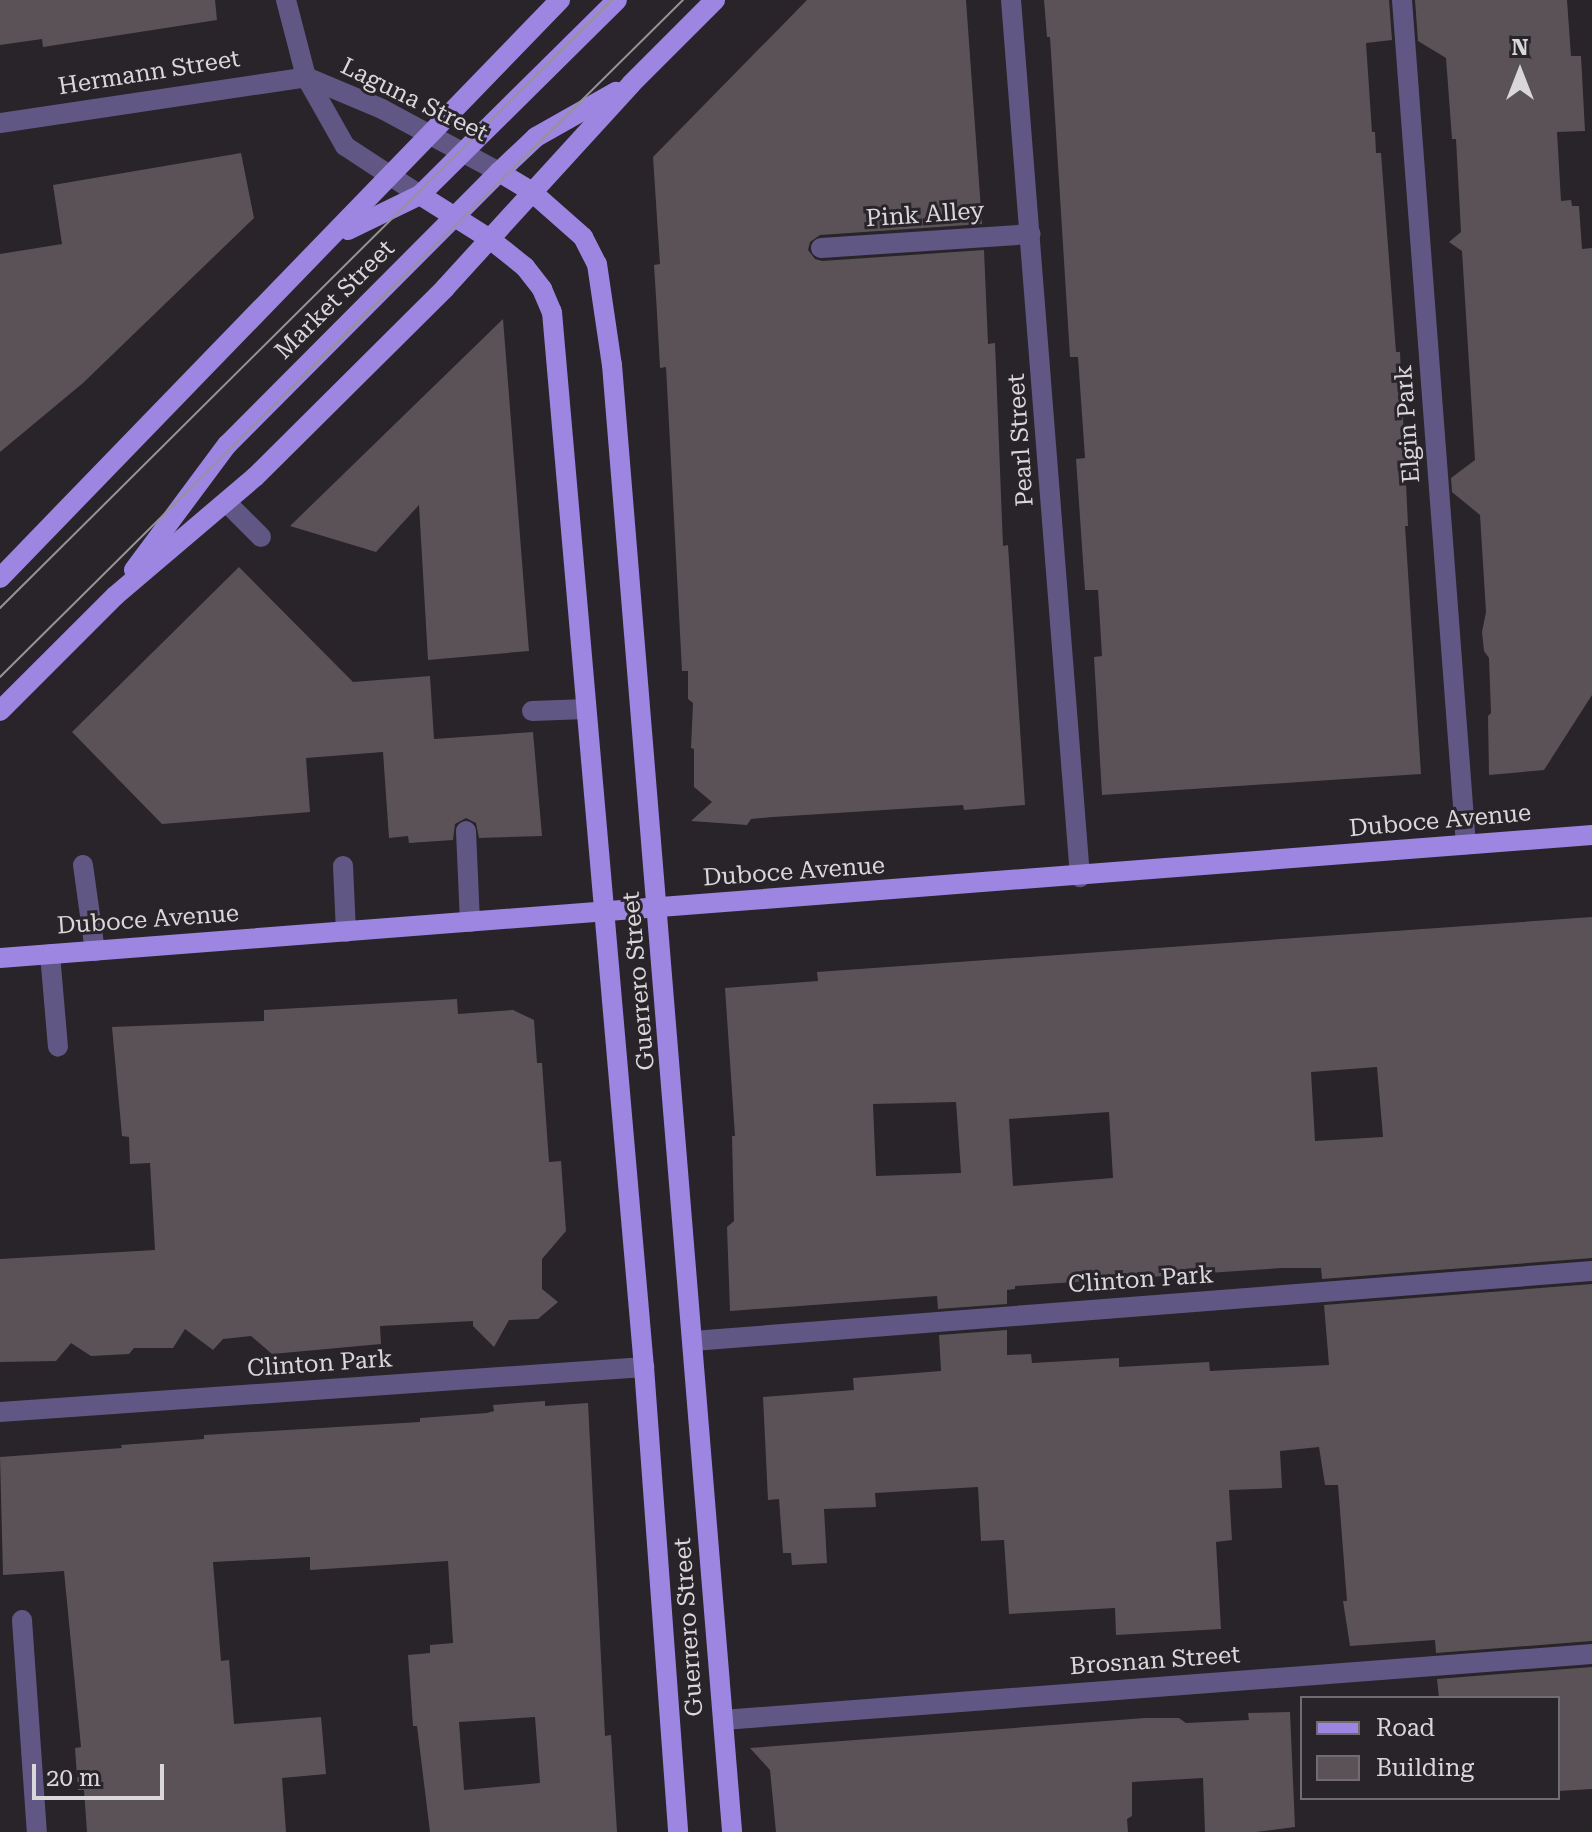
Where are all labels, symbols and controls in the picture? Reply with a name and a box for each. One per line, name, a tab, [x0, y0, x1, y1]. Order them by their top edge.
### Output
north arrow	[1480, 32, 1560, 112]
text: N	[1512, 35, 1528, 60]
street label: Hermann Street	[56, 44, 242, 102]
street label: Laguna Street	[336, 52, 492, 148]
street label: Pink Alley	[865, 196, 985, 234]
street label: Market Street	[269, 234, 401, 366]
street label: Elgin Park	[1390, 364, 1426, 484]
street label: Pearl Street	[1002, 373, 1040, 507]
street label: Duboce Avenue	[1348, 799, 1532, 843]
street label: Duboce Avenue	[702, 851, 886, 893]
street label: Guerrero Street	[617, 890, 661, 1072]
street label: Duboce Avenue	[56, 899, 240, 941]
street label: Clinton Park	[1067, 1261, 1215, 1299]
street label: Clinton Park	[246, 1345, 394, 1383]
street label: Guerrero Street	[668, 1537, 710, 1717]
street label: Brosnan Street	[1069, 1641, 1241, 1681]
legend	[1300, 1696, 1560, 1800]
text: Road	[1376, 1714, 1435, 1742]
scale bar	[36, 1748, 168, 1798]
text: Building	[1376, 1754, 1474, 1782]
text: 20 m	[46, 1764, 101, 1792]

